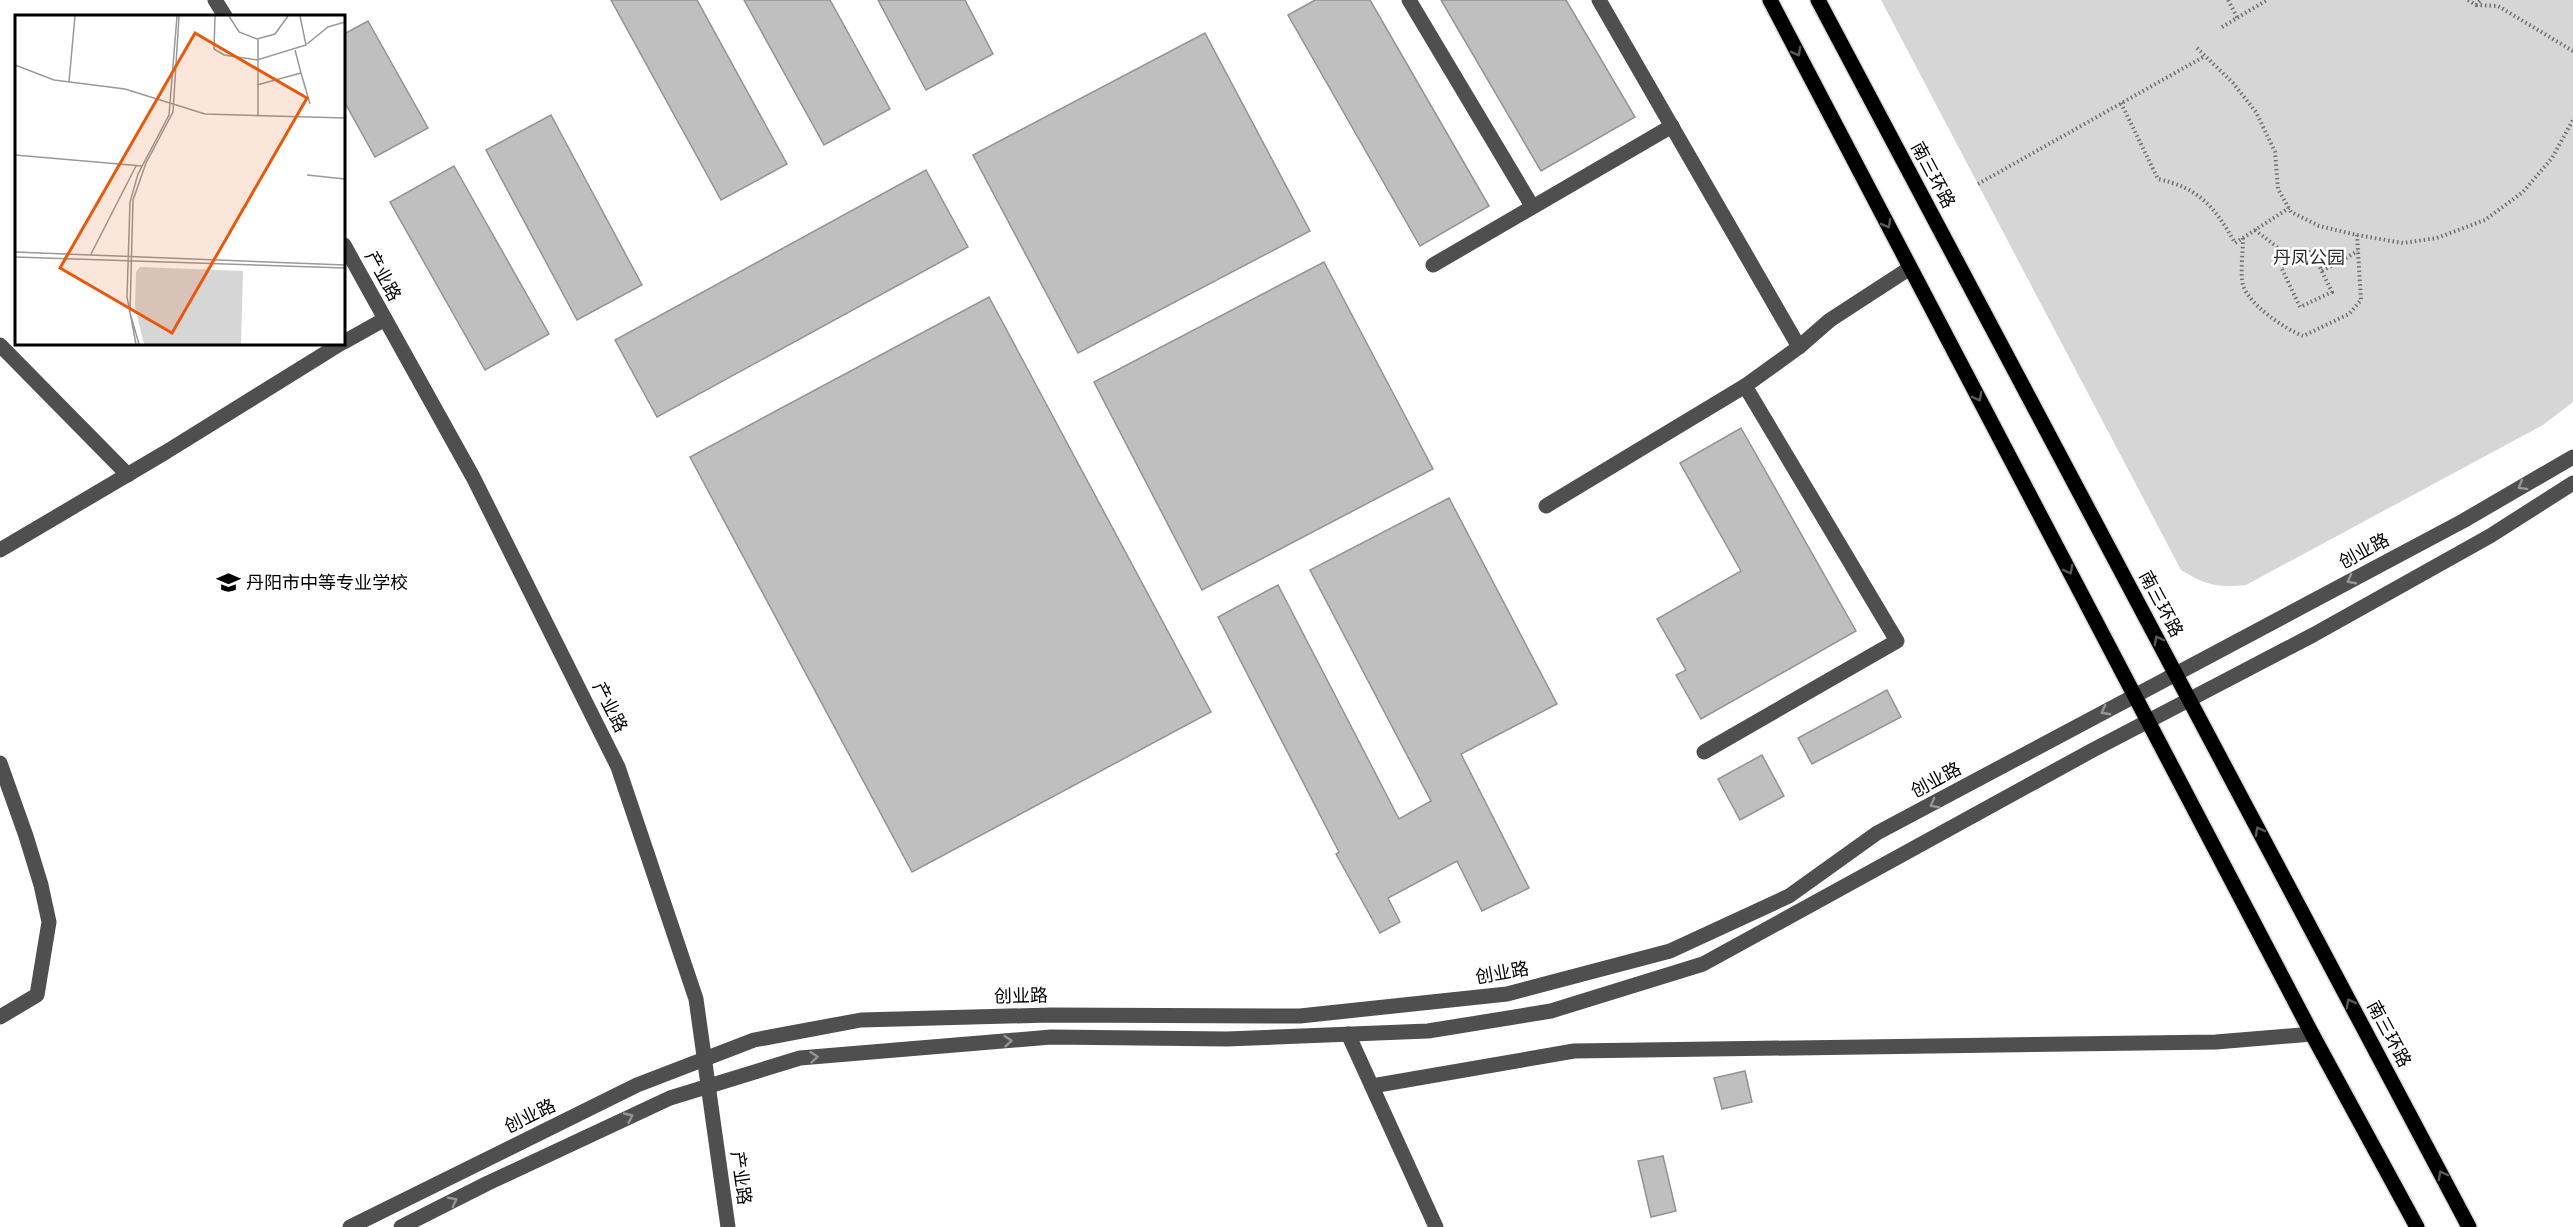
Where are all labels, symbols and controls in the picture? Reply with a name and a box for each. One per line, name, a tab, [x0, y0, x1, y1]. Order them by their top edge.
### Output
inset map	[15, 15, 345, 345]
one-way arrow	[1790, 46, 1801, 56]
street label: 南三环路	[1906, 138, 1960, 212]
one-way arrow	[1880, 218, 1891, 229]
street label: 产业路	[360, 247, 406, 305]
park label: 丹凤公园	[2273, 247, 2345, 269]
one-way arrow	[1971, 391, 1982, 401]
one-way arrow	[2518, 479, 2528, 491]
street label: 创业路	[2335, 529, 2393, 573]
one-way arrow	[2061, 564, 2073, 575]
street label: 南三环路	[2134, 567, 2188, 641]
school or university icon: 丹阳市中等专业学校	[215, 570, 241, 596]
place label: 丹阳市中等专业学校	[246, 572, 408, 594]
one-way arrow	[2347, 573, 2358, 584]
one-way arrow	[2154, 636, 2165, 646]
street label: 产业路	[588, 678, 632, 736]
one-way arrow	[2101, 704, 2111, 715]
street label: 创业路	[1907, 758, 1965, 802]
one-way arrow	[1929, 797, 1940, 808]
one-way arrow	[2255, 826, 2266, 837]
street label: 创业路	[1474, 957, 1530, 989]
street label: 创业路	[994, 985, 1048, 1007]
street label: 南三环路	[2362, 997, 2416, 1071]
one-way arrow	[2346, 999, 2357, 1009]
one-way arrow	[1004, 1035, 1013, 1048]
one-way arrow	[809, 1051, 818, 1064]
street label: 创业路	[501, 1094, 559, 1138]
one-way arrow	[623, 1112, 634, 1124]
street label: 产业路	[726, 1150, 756, 1206]
one-way arrow	[2438, 1171, 2449, 1182]
one-way arrow	[447, 1196, 458, 1208]

